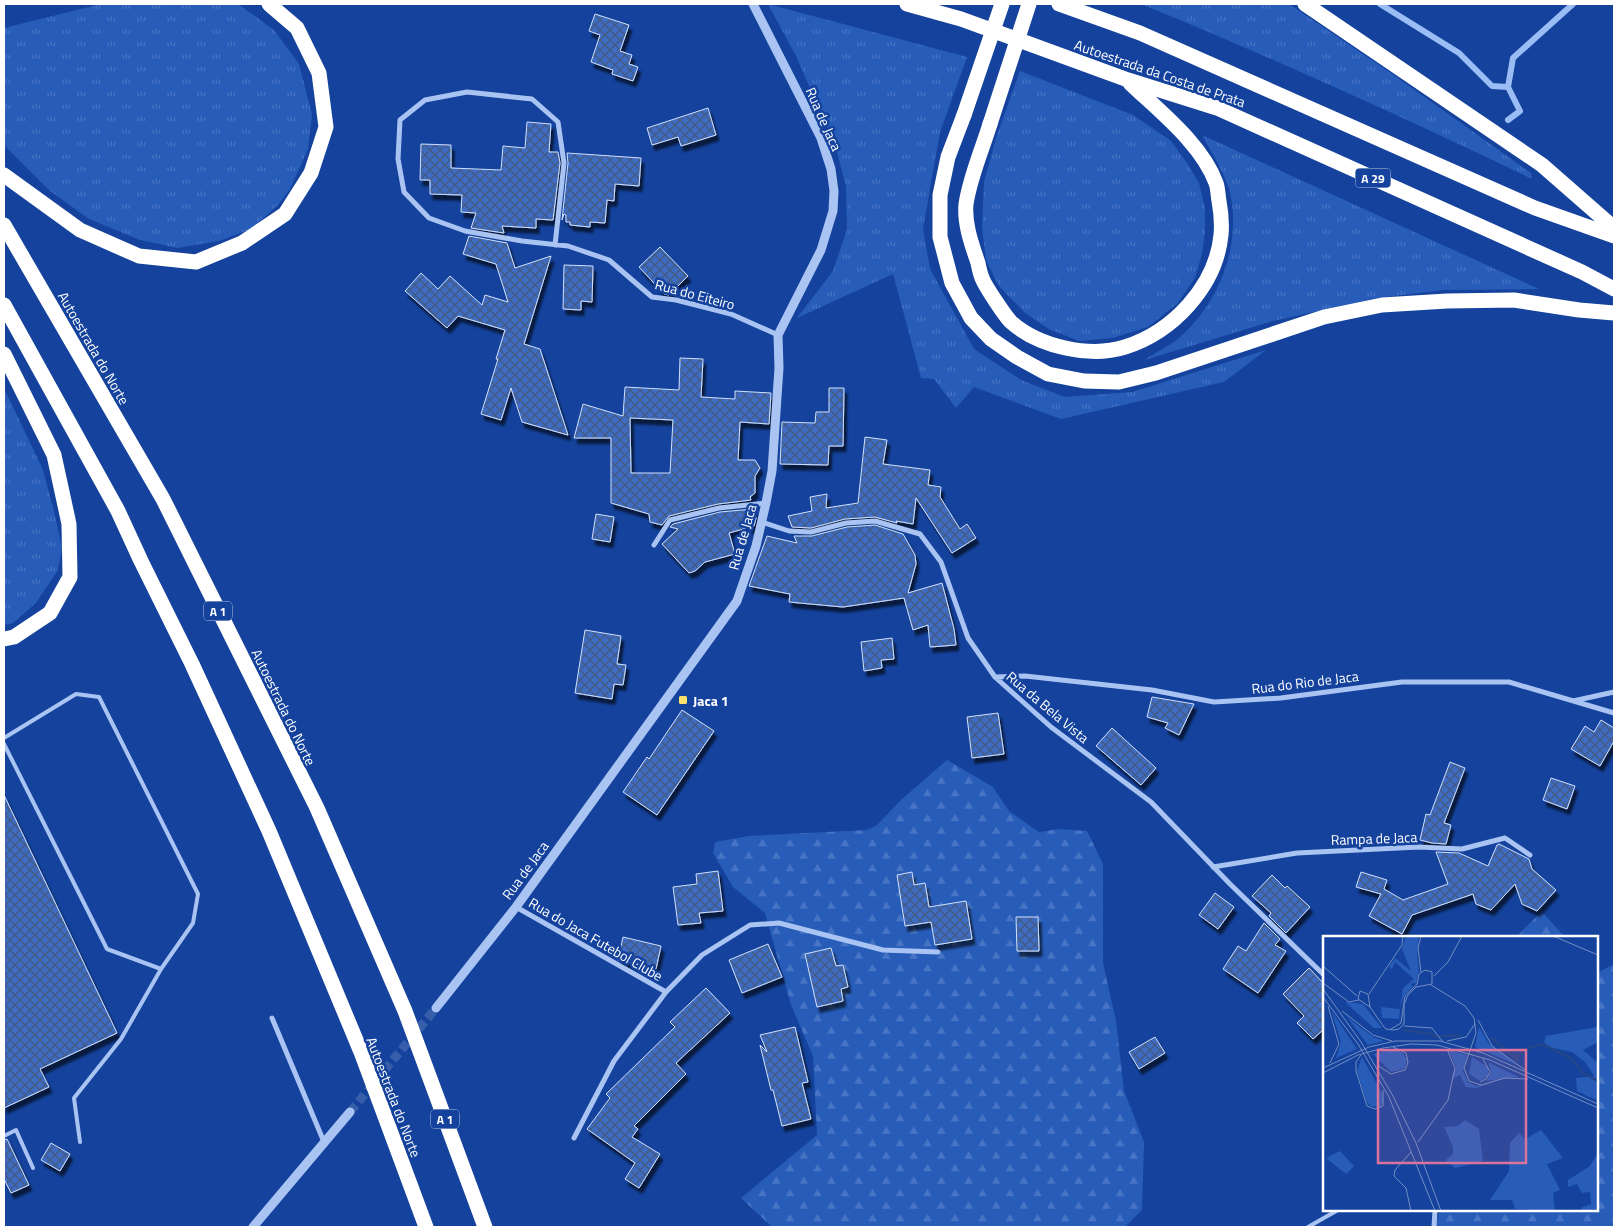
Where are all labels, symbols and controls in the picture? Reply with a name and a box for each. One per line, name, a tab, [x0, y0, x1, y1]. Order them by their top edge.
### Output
street label: Autoestrada da Costa de Prata	[1072, 34, 1248, 112]
street label: Rua de Jaca	[801, 84, 847, 154]
road number: A 29	[1356, 168, 1390, 188]
street label: Rua do Eiteiro	[653, 273, 737, 315]
street label: Autoestrada do Norte	[53, 288, 135, 408]
street label: Rua de Jaca	[723, 501, 761, 573]
road number: A 1	[204, 602, 232, 620]
street label: Autoestrada do Norte	[247, 645, 321, 769]
street label: Rua do Rio de Jaca	[1250, 665, 1360, 699]
street label: Rua da Bela Vista	[1002, 666, 1094, 748]
place label: Jaca 1	[693, 690, 729, 711]
marker: Jaca 1	[677, 694, 689, 706]
street label: Rampa de Jaca	[1330, 826, 1418, 850]
street label: Rua de Jaca	[497, 836, 553, 904]
street label: Rua do Jaca Futebol Clube	[525, 892, 667, 986]
inset map	[1323, 936, 1598, 1211]
street label: Autoestrada do Norte	[361, 1034, 427, 1160]
road number: A 1	[431, 1110, 459, 1128]

